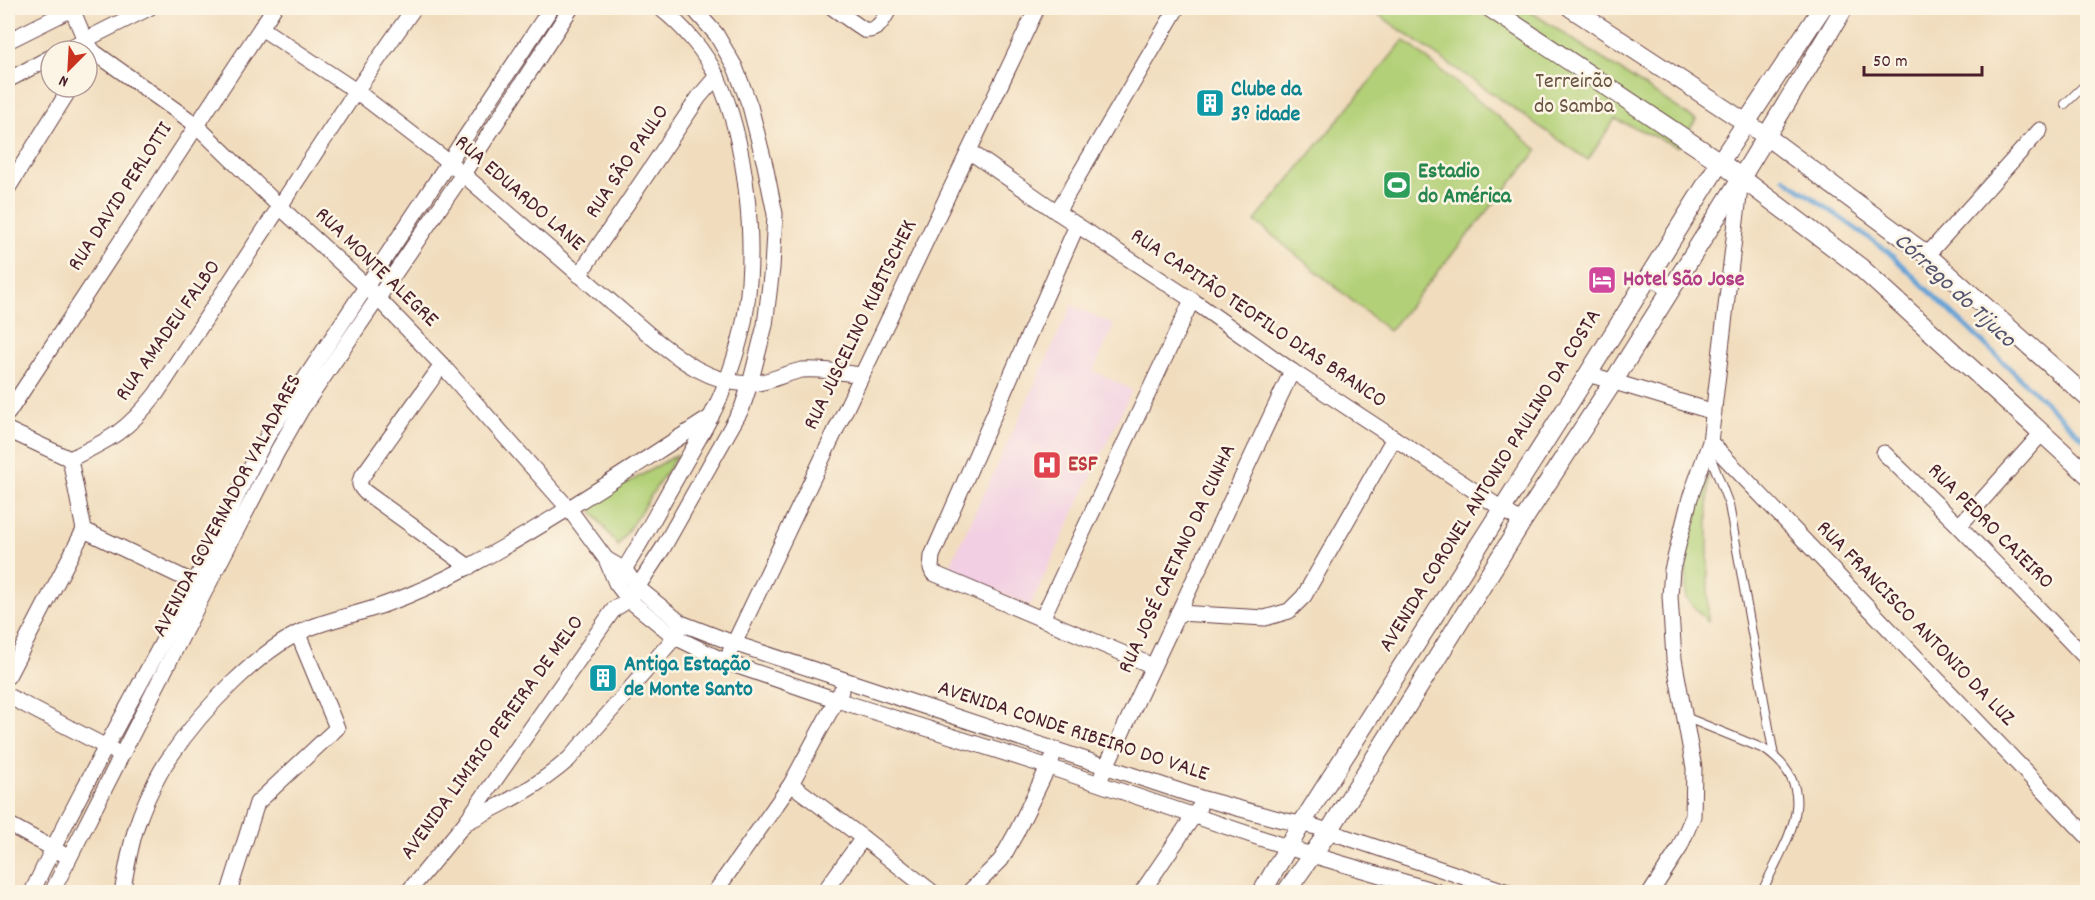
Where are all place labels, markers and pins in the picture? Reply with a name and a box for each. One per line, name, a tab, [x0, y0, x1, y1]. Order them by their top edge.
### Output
place label: Clube da 3º idade	[1231, 75, 1302, 131]
building icon: Clube da 3º idade	[1194, 87, 1226, 119]
place label: Estadio do América	[1418, 157, 1512, 213]
sports icon: Estadio do América	[1381, 169, 1413, 201]
hotel icon: Hotel São Jose	[1586, 264, 1618, 296]
place label: Hotel São Jose	[1623, 265, 1745, 296]
hospital icon: ESF	[1031, 449, 1063, 481]
place label: ESF	[1068, 450, 1099, 481]
place label: Antiga Estação de Monte Santo	[624, 650, 753, 706]
building icon: Antiga Estação de Monte Santo	[587, 662, 619, 694]

